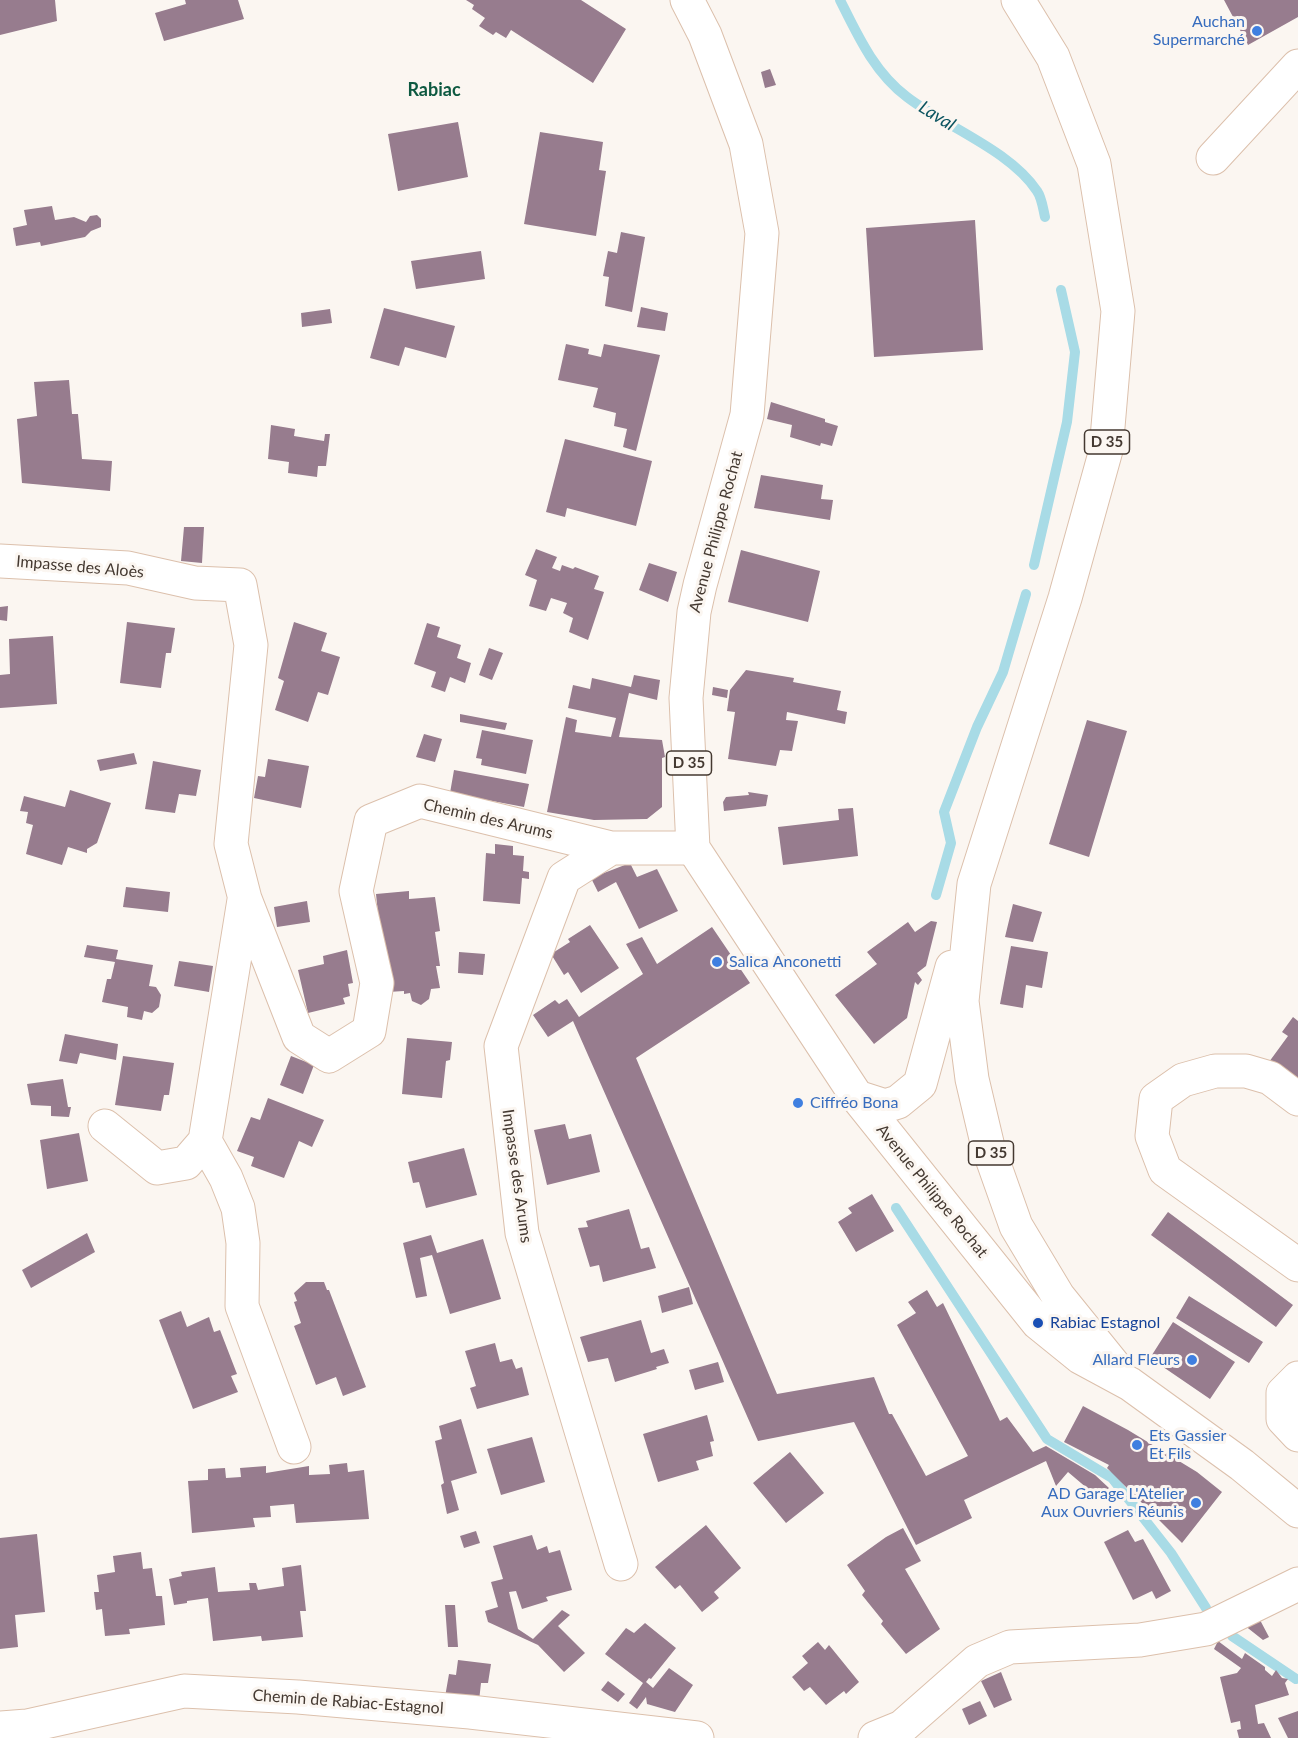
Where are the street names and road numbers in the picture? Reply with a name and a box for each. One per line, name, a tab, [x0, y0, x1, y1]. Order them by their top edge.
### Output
road number: D 35	[1084, 430, 1130, 454]
street label: Avenue Philippe Rochat	[685, 449, 747, 615]
street label: Impasse des Aloès	[15, 552, 145, 582]
road number: D 35	[666, 751, 712, 775]
street label: Chemin des Arums	[421, 795, 555, 843]
street label: Impasse des Arums	[498, 1108, 536, 1244]
street label: Avenue Philippe Rochat	[872, 1120, 992, 1262]
road number: D 35	[968, 1141, 1014, 1165]
street label: Chemin de Rabiac-Estagnol	[252, 1686, 444, 1718]

